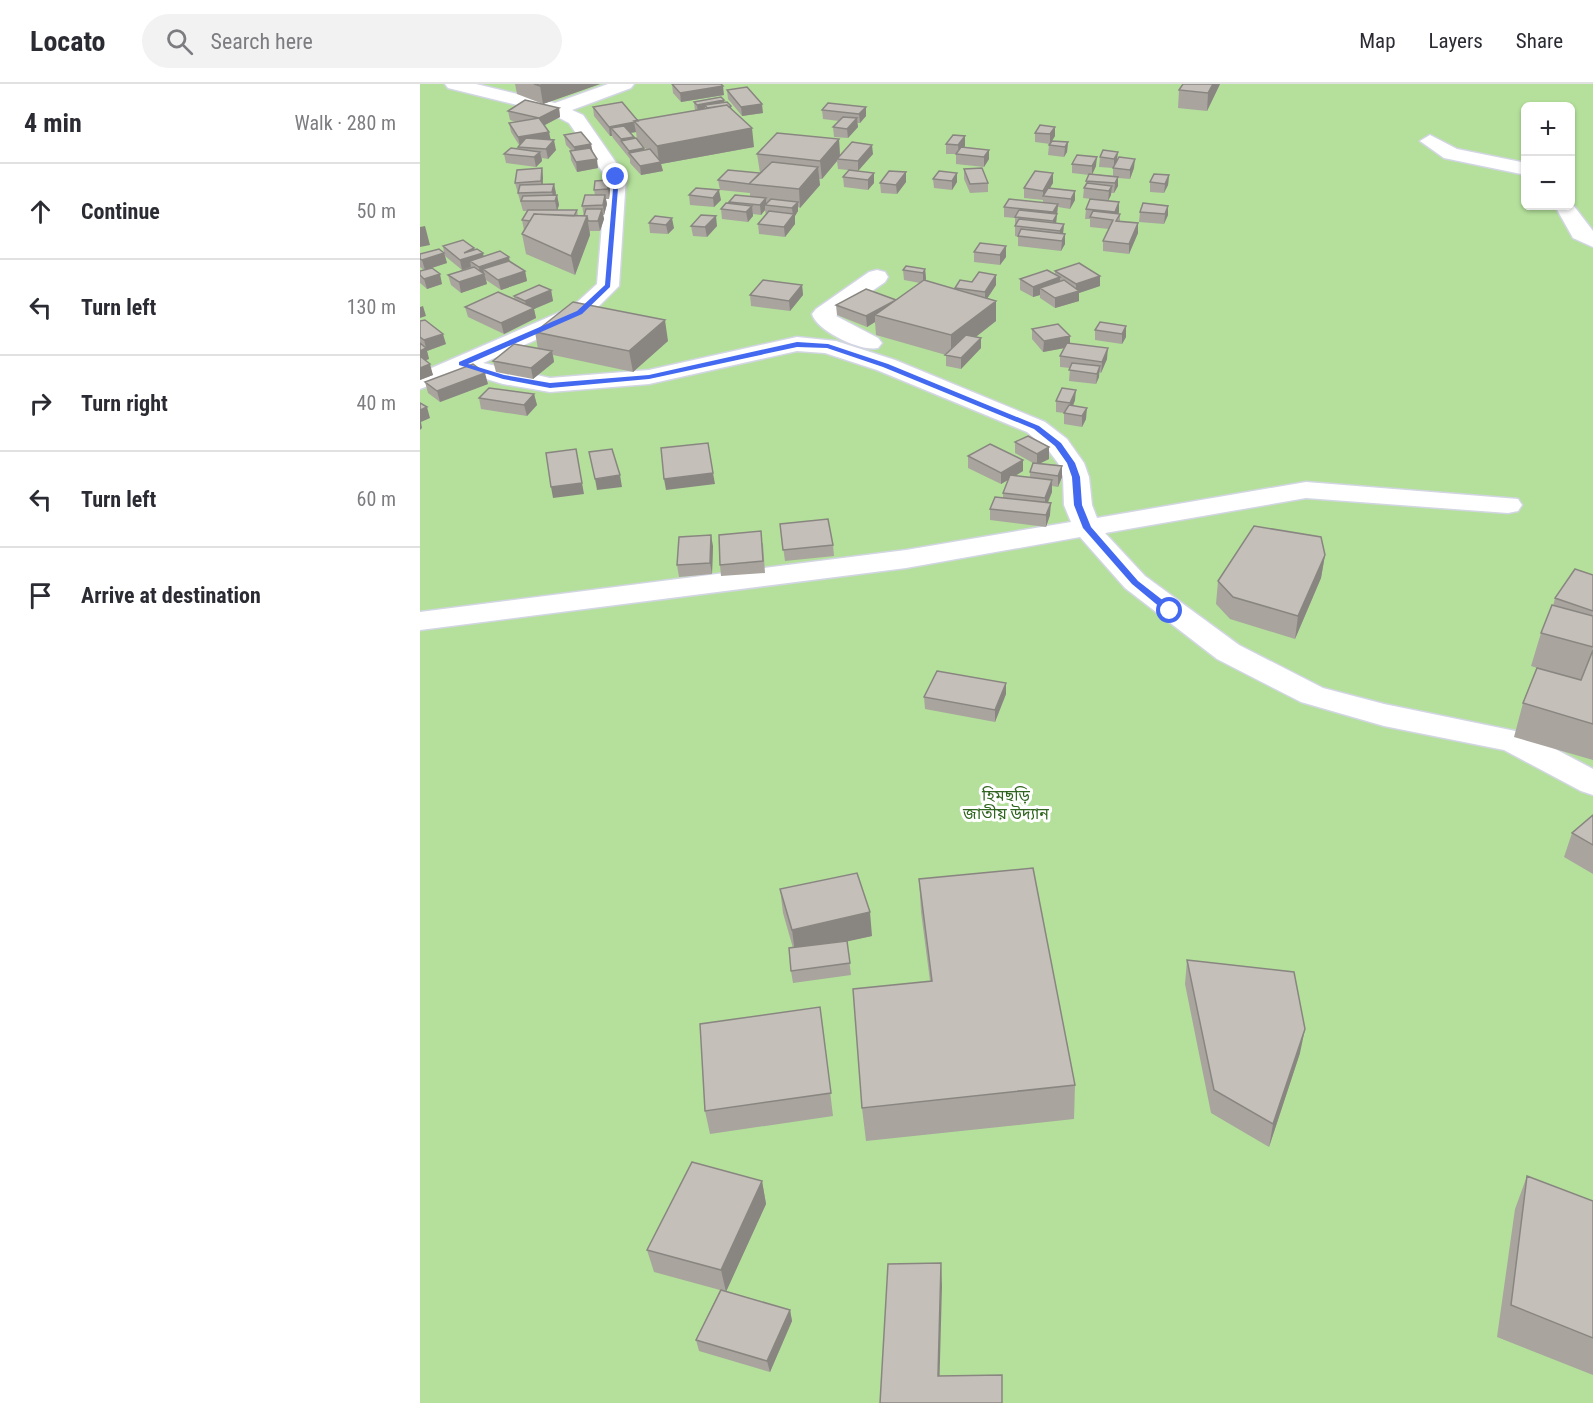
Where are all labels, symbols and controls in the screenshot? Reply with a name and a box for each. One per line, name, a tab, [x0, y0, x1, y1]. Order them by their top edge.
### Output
search box	[142, 14, 562, 68]
text: Locato	[30, 25, 106, 58]
icon: search	[163, 25, 196, 58]
text: Search here	[211, 29, 313, 54]
text: Map	[1359, 29, 1396, 53]
text: Layers	[1429, 29, 1483, 53]
text: Share	[1516, 29, 1563, 53]
map controls	[1521, 102, 1575, 210]
button: +	[1521, 102, 1575, 156]
text: 4 min	[24, 108, 82, 138]
text: Walk · 280 m	[295, 111, 396, 135]
button: −	[1521, 156, 1575, 210]
route end	[602, 163, 628, 189]
icon: ahead	[24, 195, 57, 228]
text: Continue	[81, 199, 160, 224]
text: 50 m	[357, 199, 396, 223]
icon: left	[24, 291, 57, 324]
text: Turn left	[81, 295, 156, 320]
text: 130 m	[347, 295, 396, 319]
icon: right	[24, 387, 57, 420]
text: Turn right	[81, 391, 168, 416]
text: 40 m	[357, 391, 396, 415]
icon: left	[24, 483, 57, 516]
text: Turn left	[81, 487, 156, 512]
text: 60 m	[357, 487, 396, 511]
icon: arrive	[24, 579, 57, 612]
text: Arrive at destination	[81, 583, 261, 608]
route start	[1156, 597, 1182, 623]
park label: হিমছড়ি জাতীয় উদ্যান	[962, 786, 1049, 823]

